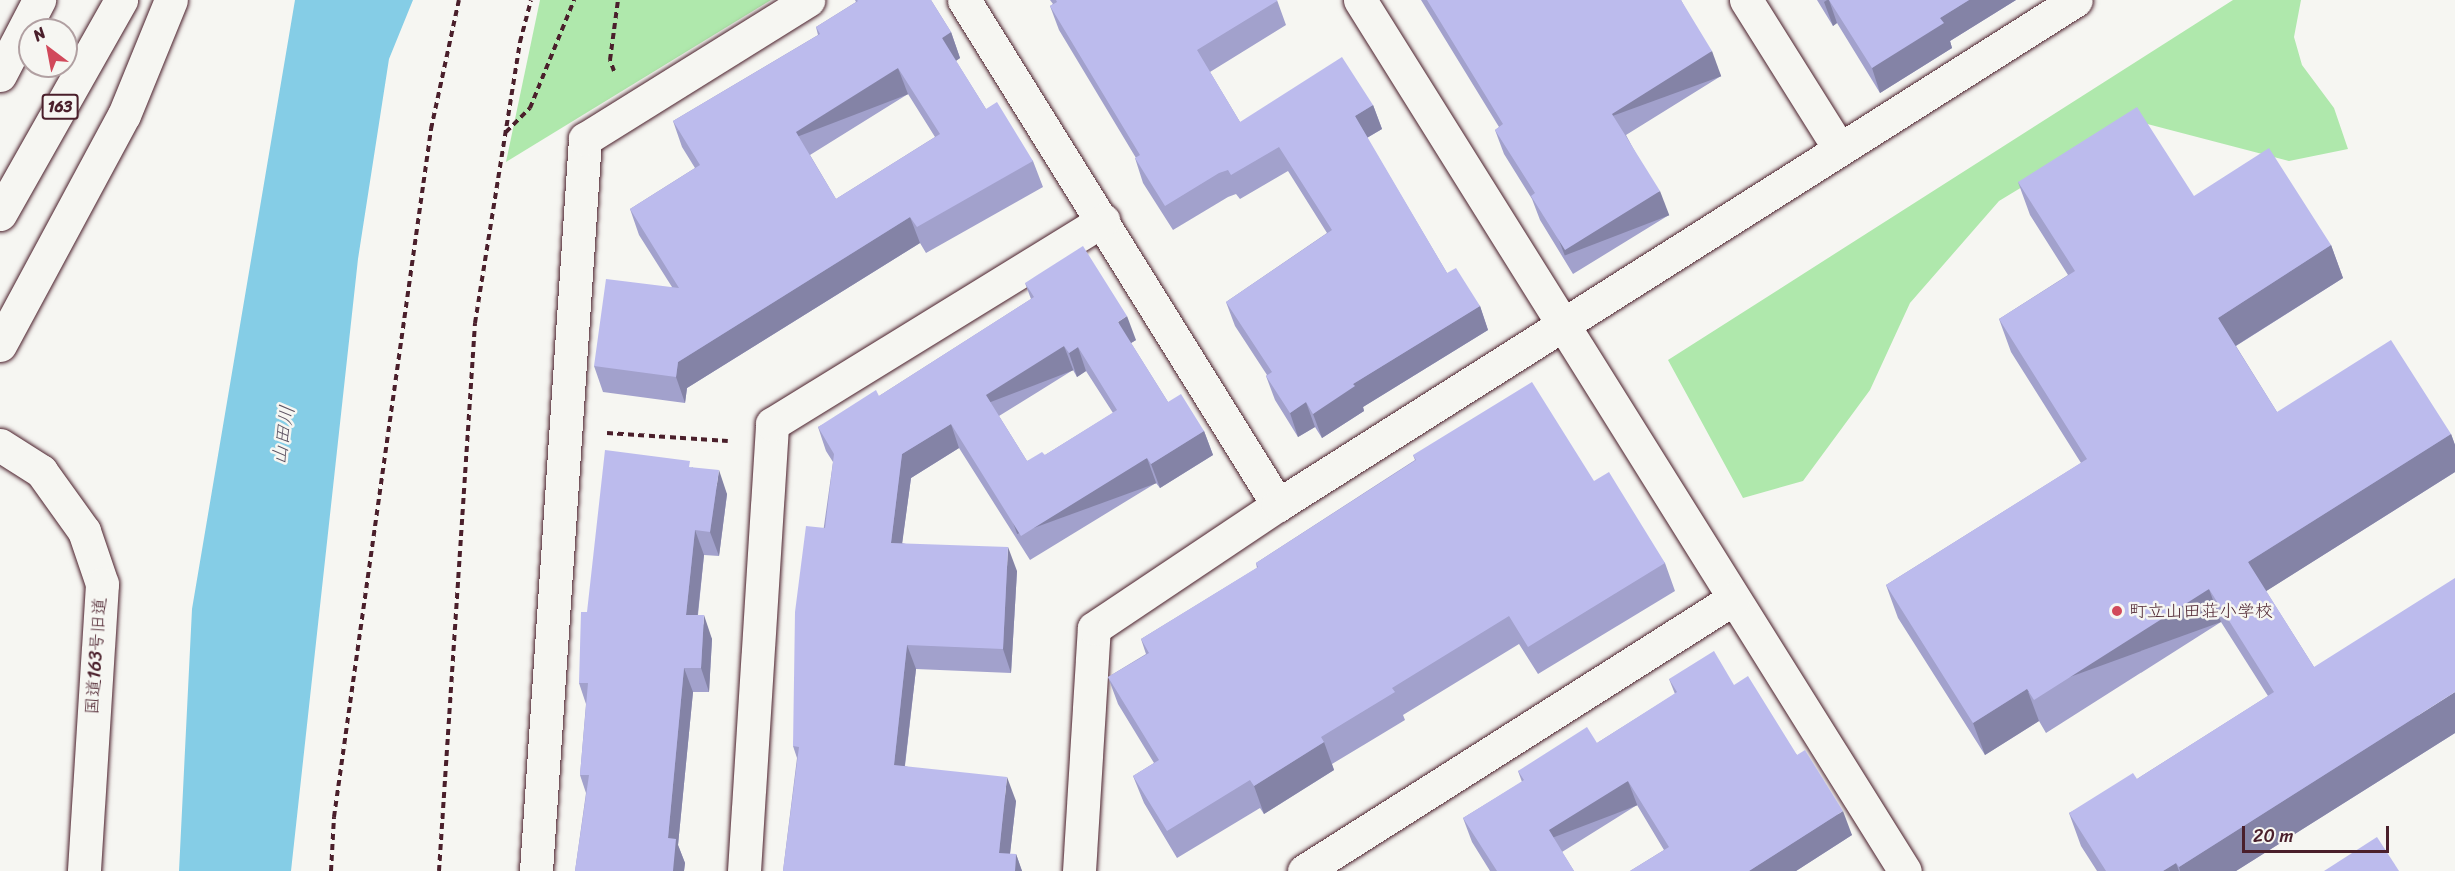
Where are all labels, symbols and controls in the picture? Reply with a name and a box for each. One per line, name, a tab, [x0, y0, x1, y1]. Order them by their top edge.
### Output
north arrow	[18, 18, 78, 78]
text: N	[27, 19, 52, 49]
road number: 163	[40, 94, 80, 120]
water label: 山田川	[266, 403, 300, 467]
street label: 国道163号旧道	[81, 596, 111, 716]
place label: 町立山田荘小学校	[2129, 600, 2273, 622]
marker: 町立山田荘小学校	[2110, 604, 2124, 618]
scale bar	[2245, 814, 2392, 852]
text: 20 m	[2253, 820, 2293, 852]

